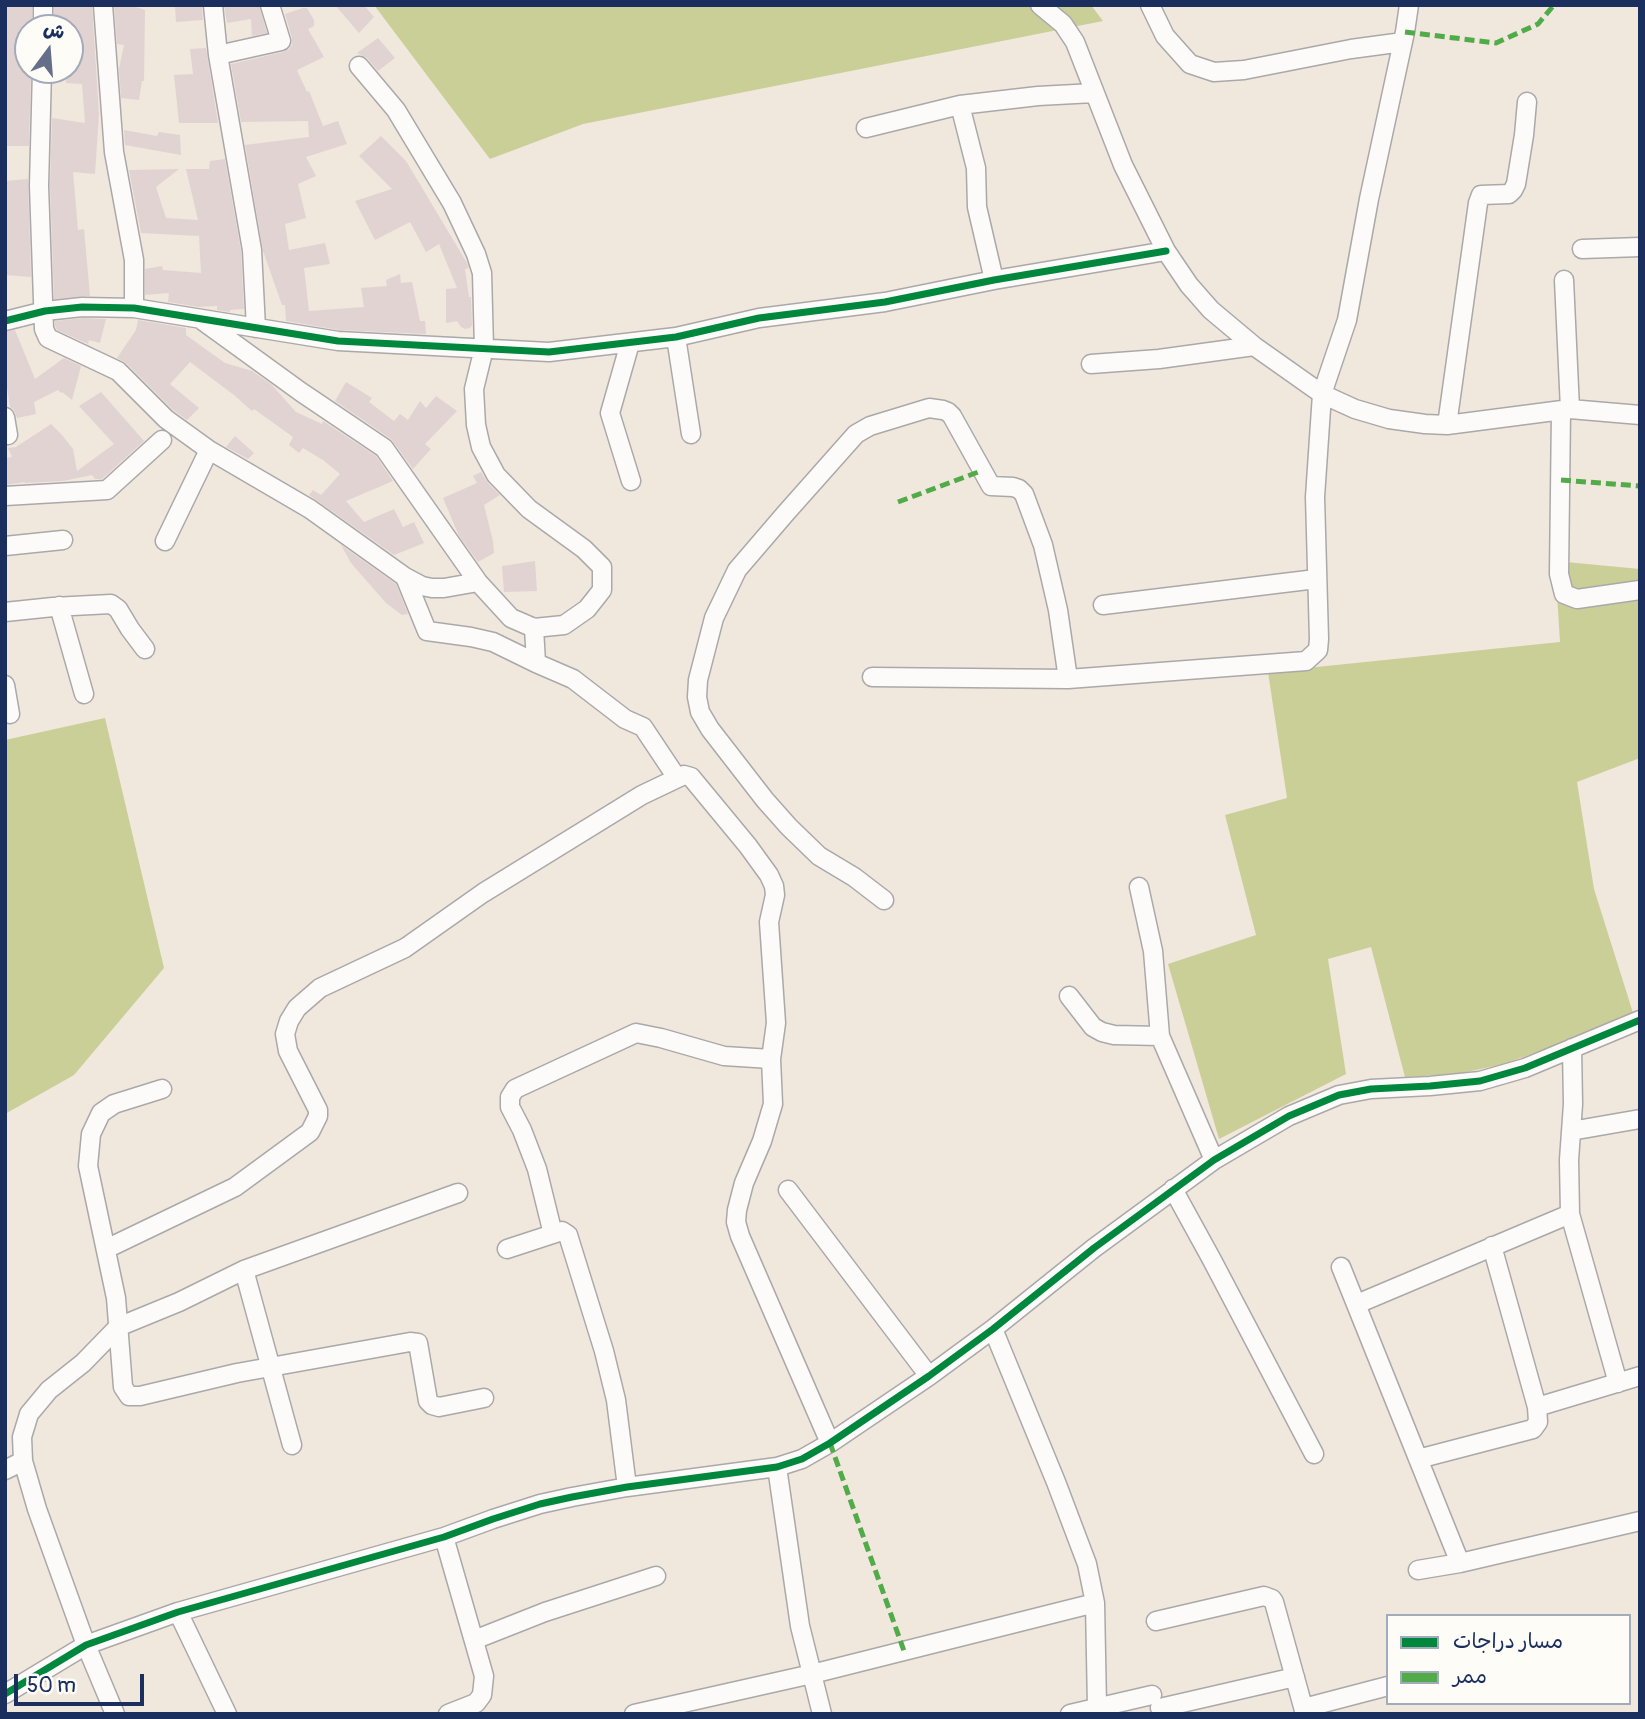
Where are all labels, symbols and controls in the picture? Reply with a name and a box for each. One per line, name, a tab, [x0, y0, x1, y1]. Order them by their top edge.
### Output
north arrow	[14, 14, 84, 84]
text: ش	[41, 16, 68, 45]
legend	[1386, 1614, 1631, 1705]
text: مسار دراجات	[1453, 1628, 1563, 1655]
scale bar	[18, 1660, 147, 1704]
text: ممر	[1453, 1663, 1487, 1690]
text: 50 m	[27, 1672, 76, 1699]

